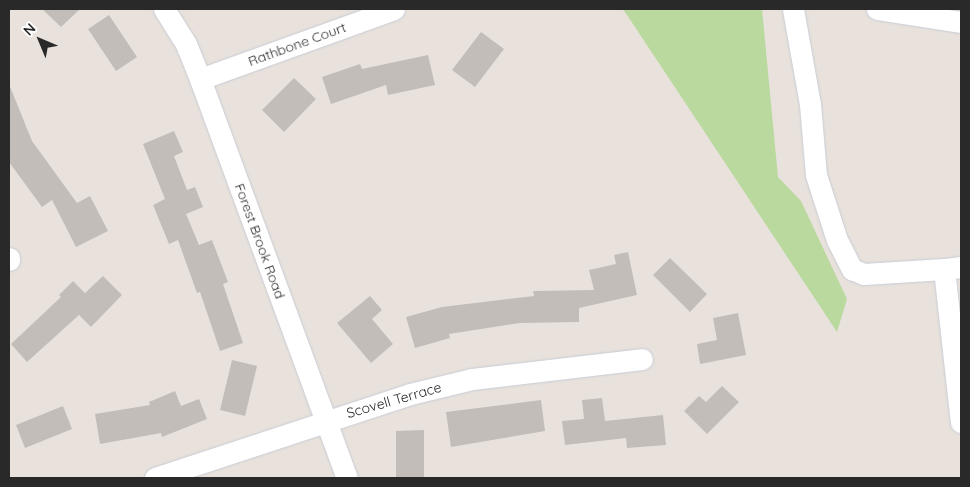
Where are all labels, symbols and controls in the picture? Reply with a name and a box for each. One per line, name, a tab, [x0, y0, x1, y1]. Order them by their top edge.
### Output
north arrow	[15, 15, 65, 65]
street label: Rathbone Court	[246, 18, 348, 70]
text: N	[19, 19, 39, 39]
street label: Forest Brook Road	[231, 181, 289, 301]
street label: Scovell Terrace	[345, 378, 443, 422]

